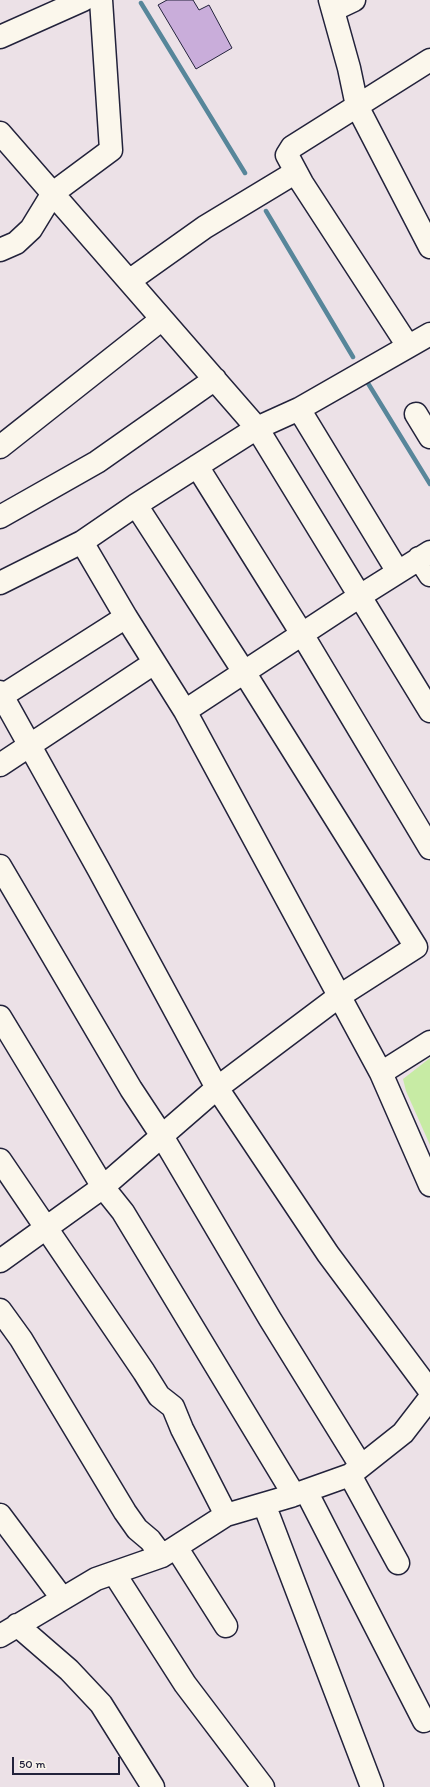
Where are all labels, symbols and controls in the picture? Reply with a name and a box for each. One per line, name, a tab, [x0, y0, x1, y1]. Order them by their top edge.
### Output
scale bar	[14, 1749, 122, 1775]
text: 50 m	[19, 1757, 45, 1771]

